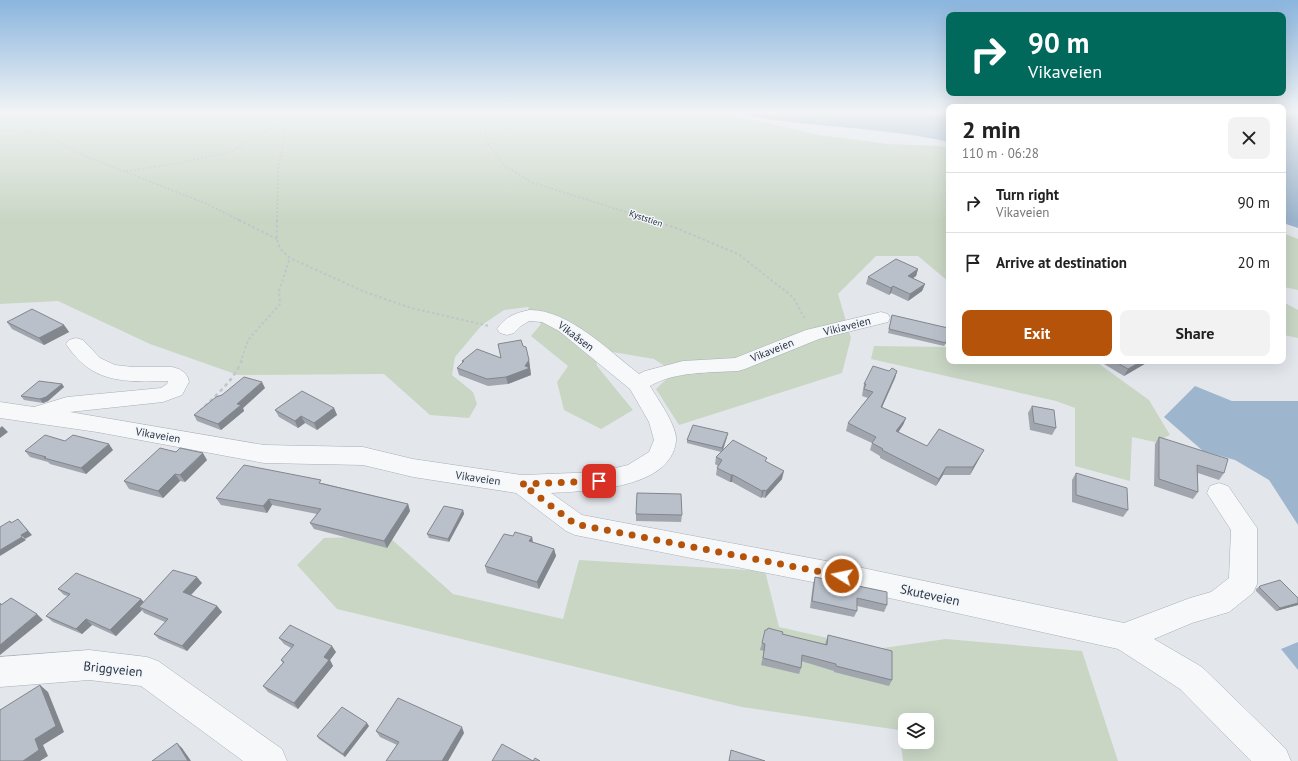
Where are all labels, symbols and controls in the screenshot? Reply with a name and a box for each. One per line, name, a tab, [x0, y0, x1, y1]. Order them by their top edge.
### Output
text: 90 m	[1028, 24, 1089, 61]
icon: right	[962, 28, 1014, 80]
text: Vikaveien	[1028, 60, 1102, 83]
text: 2 min	[962, 114, 1021, 145]
button: close	[1228, 117, 1270, 159]
text: 110 m · 06:28	[962, 145, 1039, 162]
text: Turn right	[996, 185, 1059, 204]
icon: right	[962, 192, 984, 214]
text: 90 m	[1237, 193, 1270, 212]
text: Vikaveien	[996, 204, 1049, 221]
street label: Kyststien	[628, 207, 664, 229]
icon: arrive	[962, 252, 984, 274]
text: Arrive at destination	[996, 253, 1127, 272]
text: 20 m	[1237, 253, 1270, 272]
button: Exit	[962, 310, 1112, 356]
button: Share	[1120, 310, 1270, 356]
street label: Vikiaveien	[821, 313, 872, 339]
street label: Vikaåsen	[554, 317, 597, 354]
street label: Vikaveien	[747, 335, 796, 365]
street label: Vikaveien	[134, 424, 181, 446]
pin	[582, 464, 616, 498]
street label: Vikaveien	[454, 468, 501, 488]
icon: arrive	[588, 470, 610, 492]
position arrow	[821, 555, 863, 597]
street label: Skuteveien	[899, 580, 961, 610]
street label: Briggveien	[83, 657, 143, 681]
map controls	[898, 713, 934, 749]
button: layers	[898, 713, 934, 749]

